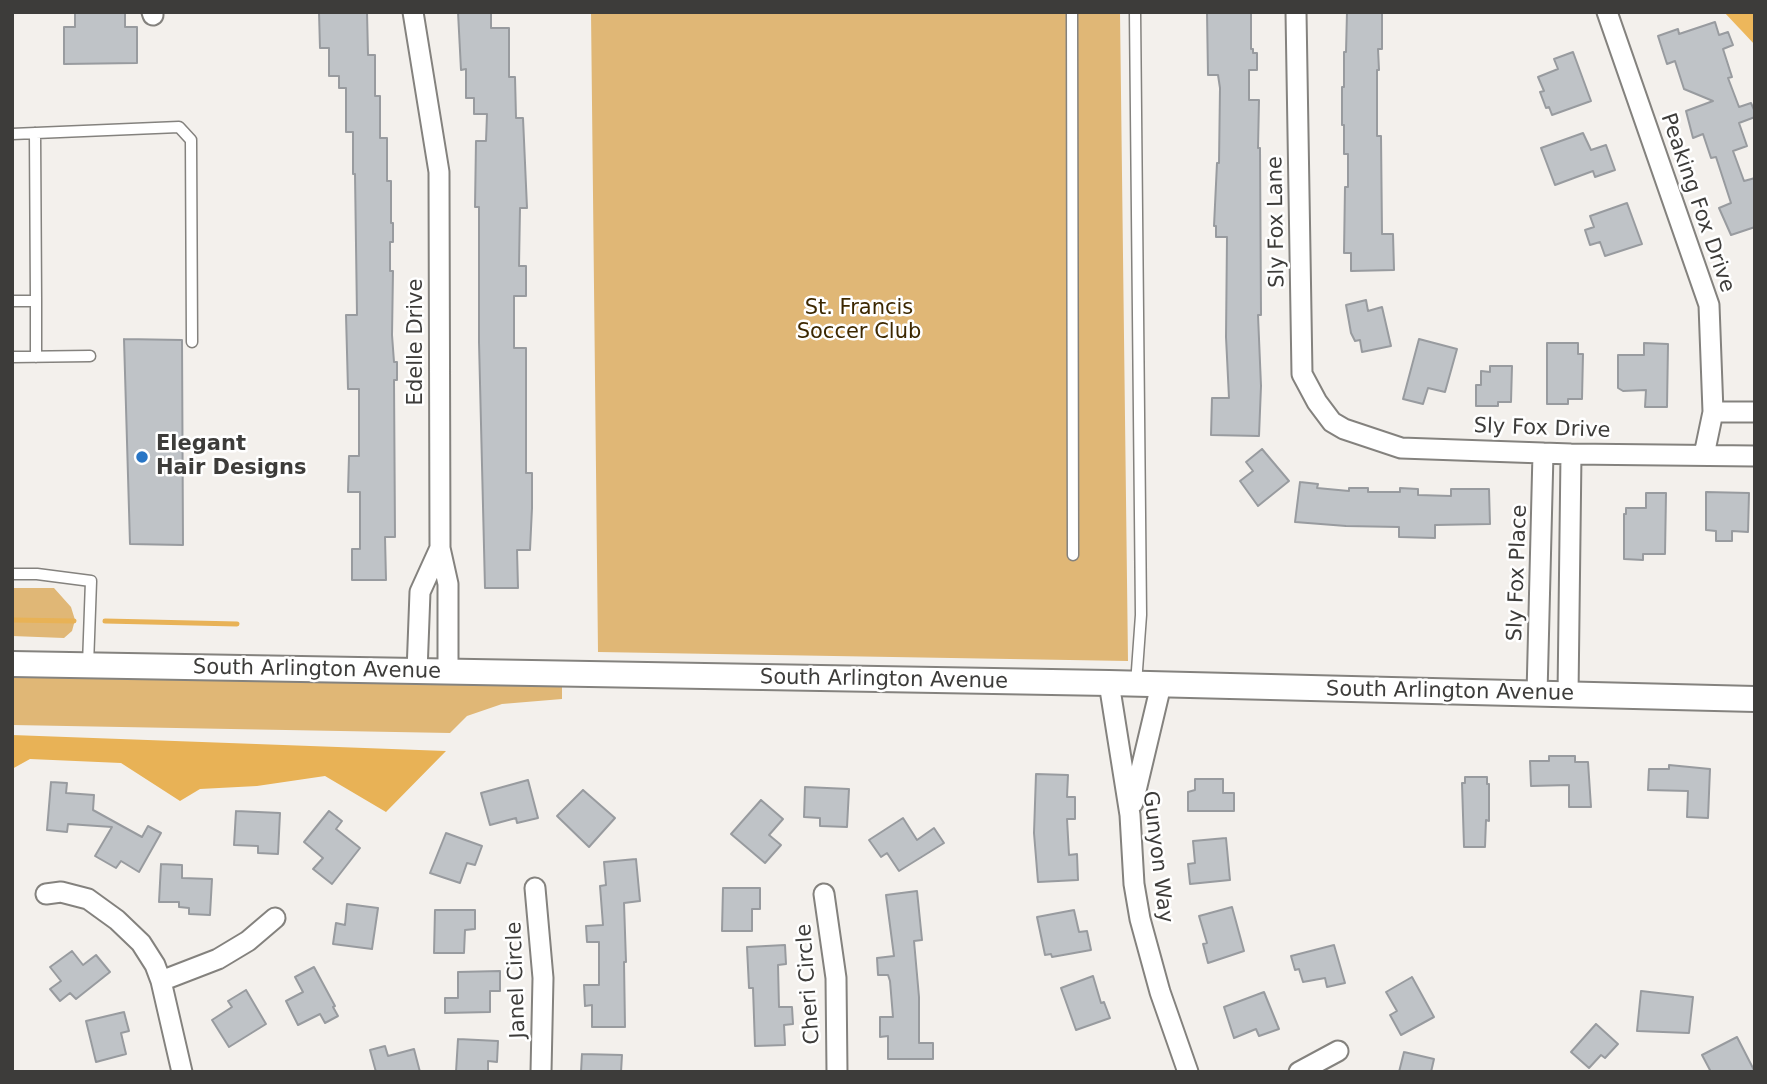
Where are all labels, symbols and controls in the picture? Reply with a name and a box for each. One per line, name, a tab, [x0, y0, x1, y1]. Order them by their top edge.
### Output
street label: Peaking Fox Drive	[1655, 110, 1739, 296]
street label: Sly Fox Lane	[1263, 156, 1291, 288]
street label: Edelle Drive	[404, 279, 430, 405]
park label: St. Francis Soccer Club	[797, 296, 921, 346]
street label: Sly Fox Drive	[1473, 414, 1611, 444]
place label: Elegant Hair Designs	[156, 432, 306, 482]
marker: Elegant Hair Designs	[134, 449, 150, 465]
street label: Sly Fox Place	[1503, 504, 1533, 642]
street label: South Arlington Avenue	[193, 655, 441, 685]
street label: South Arlington Avenue	[760, 665, 1008, 695]
street label: South Arlington Avenue	[1326, 677, 1574, 707]
street label: Gunyon Way	[1136, 790, 1178, 924]
street label: Janel Circle	[502, 921, 532, 1039]
street label: Cheri Circle	[792, 923, 826, 1045]

